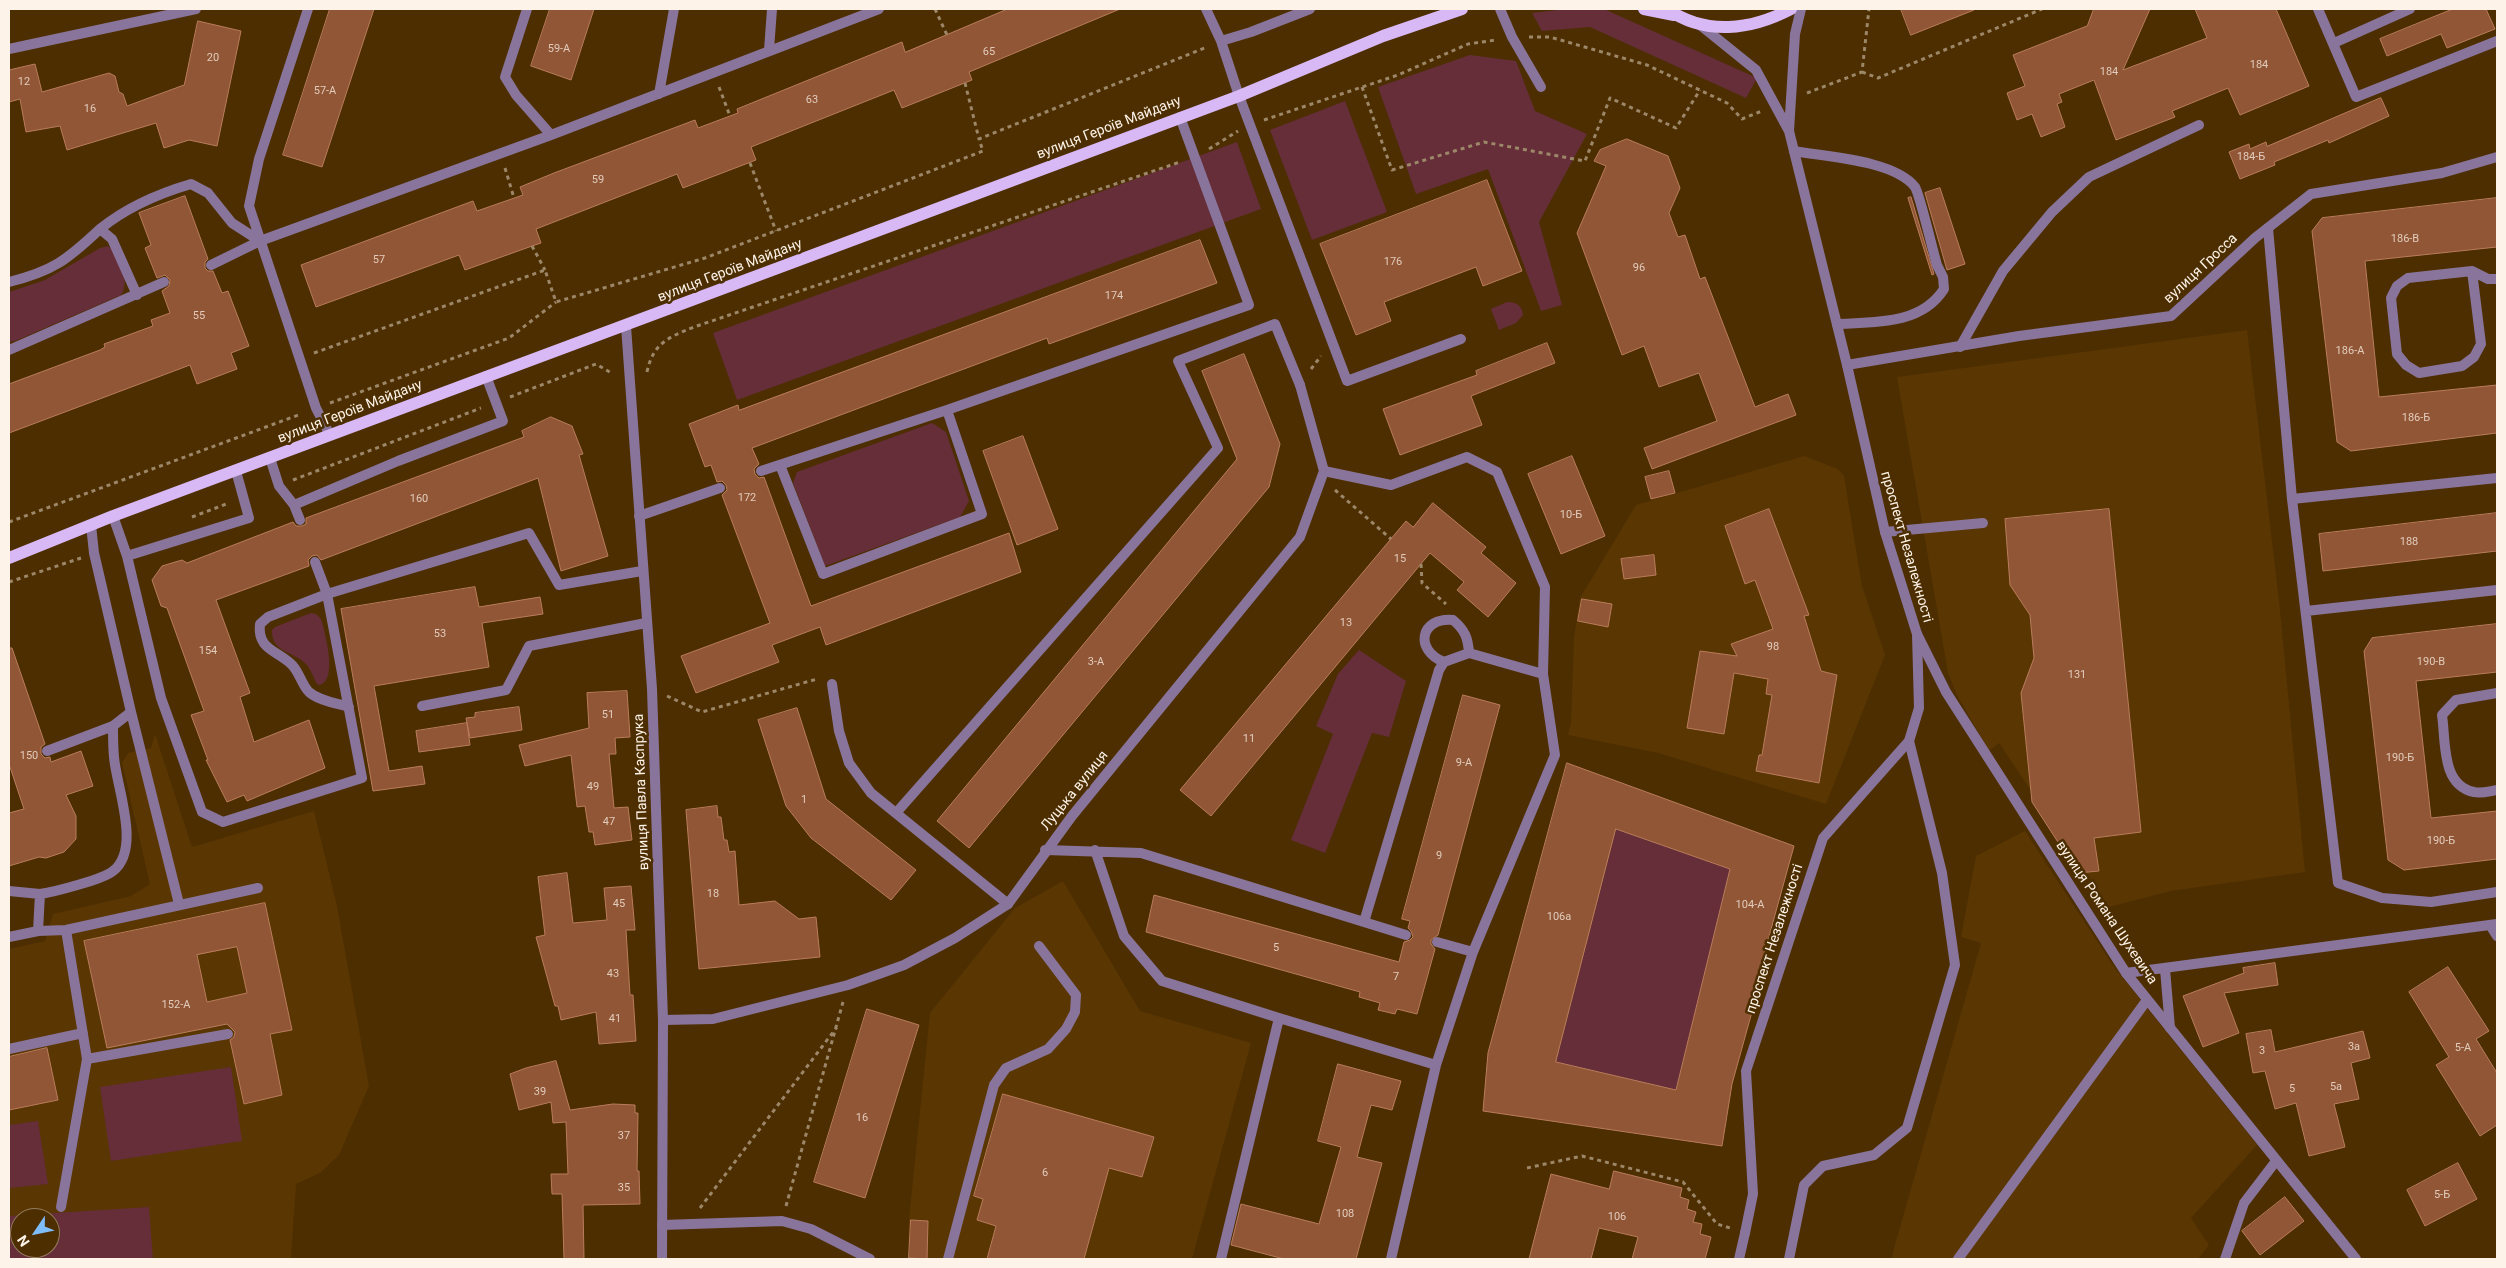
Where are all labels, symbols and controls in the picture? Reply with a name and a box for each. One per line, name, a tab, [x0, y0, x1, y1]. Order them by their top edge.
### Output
house number: 59-А	[548, 42, 570, 56]
house number: 65	[983, 45, 995, 59]
house number: 20	[207, 51, 219, 65]
house number: 184	[2250, 58, 2268, 72]
house number: 184	[2100, 65, 2118, 79]
house number: 12	[18, 75, 30, 89]
house number: 57-А	[314, 84, 336, 98]
house number: 63	[806, 93, 818, 107]
street label: вулиця Героїв Майдану	[1034, 93, 1184, 163]
house number: 16	[84, 102, 96, 116]
house number: 184-Б	[2237, 150, 2265, 164]
house number: 59	[592, 173, 604, 187]
street label: вулиця Гросса	[2161, 231, 2241, 307]
house number: 186-В	[2391, 232, 2419, 246]
street label: вулиця Героїв Майдану	[655, 236, 805, 306]
house number: 57	[373, 253, 385, 267]
house number: 176	[1384, 255, 1402, 269]
house number: 96	[1633, 261, 1645, 275]
house number: 174	[1105, 289, 1123, 303]
house number: 55	[193, 309, 205, 323]
house number: 186-А	[2336, 344, 2364, 358]
street label: вулиця Героїв Майдану	[275, 377, 425, 447]
house number: 186-Б	[2402, 411, 2430, 425]
street label: проспект Незалежності	[1876, 469, 1936, 625]
house number: 172	[738, 491, 756, 505]
house number: 160	[410, 492, 428, 506]
house number: 10-Б	[1560, 508, 1582, 522]
house number: 188	[2400, 535, 2418, 549]
house number: 15	[1394, 552, 1406, 566]
house number: 13	[1340, 616, 1352, 630]
house number: 53	[434, 627, 446, 641]
house number: 98	[1767, 640, 1779, 654]
house number: 154	[199, 644, 217, 658]
house number: 3-А	[1088, 655, 1104, 669]
house number: 190-В	[2417, 655, 2445, 669]
house number: 131	[2068, 668, 2086, 682]
house number: 51	[602, 708, 614, 722]
street label: вулиця Павла Каспрука	[631, 714, 653, 870]
house number: 11	[1243, 732, 1255, 746]
street label: Луцька вулиця	[1038, 748, 1112, 834]
house number: 150	[20, 749, 38, 763]
house number: 190-Б	[2386, 751, 2414, 765]
house number: 9-А	[1456, 756, 1472, 770]
house number: 49	[587, 780, 599, 794]
house number: 1	[801, 793, 807, 807]
house number: 47	[603, 815, 615, 829]
house number: 190-Б	[2427, 834, 2455, 848]
street label: вулиця Романа Шухевича	[2052, 838, 2160, 988]
house number: 9	[1436, 849, 1442, 863]
street label: проспект Незалежності	[1743, 862, 1807, 1016]
house number: 18	[707, 887, 719, 901]
house number: 45	[613, 897, 625, 911]
house number: 104-А	[1736, 898, 1764, 912]
house number: 106а	[1547, 910, 1571, 924]
house number: 5	[1273, 941, 1279, 955]
house number: 43	[607, 967, 619, 981]
house number: 7	[1393, 970, 1399, 984]
house number: 152-А	[162, 998, 190, 1012]
house number: 41	[609, 1012, 621, 1026]
house number: 3а	[2348, 1040, 2360, 1054]
house number: 5-А	[2455, 1041, 2471, 1055]
house number: 3	[2259, 1044, 2265, 1058]
house number: 5а	[2330, 1080, 2342, 1094]
house number: 5	[2289, 1082, 2295, 1096]
house number: 39	[534, 1085, 546, 1099]
house number: 16	[856, 1111, 868, 1125]
house number: 37	[618, 1129, 630, 1143]
house number: 6	[1042, 1166, 1048, 1180]
house number: 35	[618, 1181, 630, 1195]
house number: 5-Б	[2434, 1188, 2450, 1202]
house number: 108	[1336, 1207, 1354, 1221]
north arrow	[10, 1208, 60, 1258]
house number: 106	[1608, 1210, 1626, 1224]
text: N	[14, 1232, 33, 1249]

